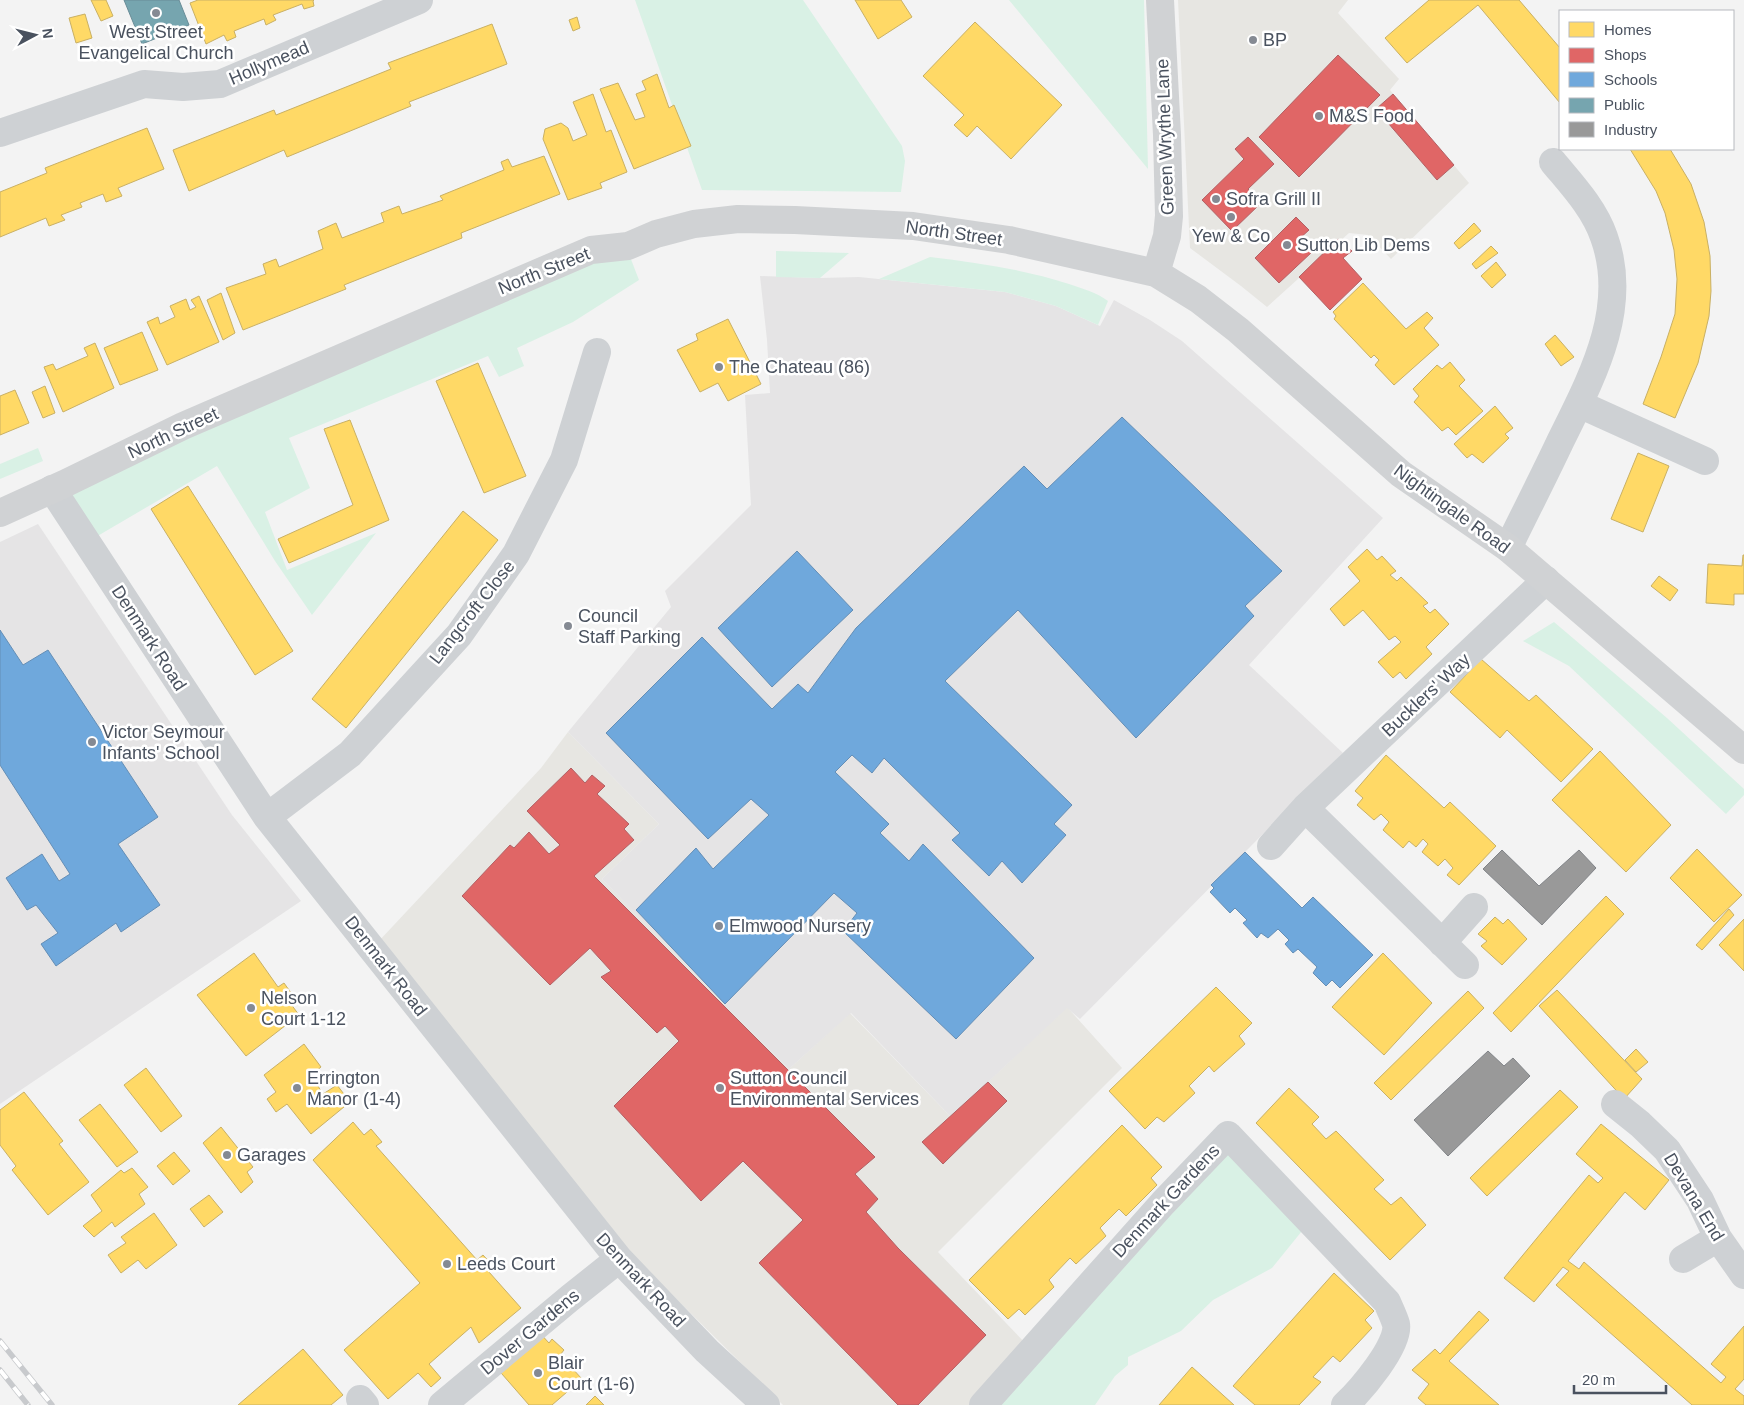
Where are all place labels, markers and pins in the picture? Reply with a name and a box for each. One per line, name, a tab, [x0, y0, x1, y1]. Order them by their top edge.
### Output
marker: West Street Evangelical Church	[150, 7, 162, 19]
place label: West Street Evangelical Church	[78, 22, 234, 63]
place label: BP	[1263, 30, 1287, 50]
marker: BP	[1247, 34, 1259, 46]
place label: M&S Food	[1329, 106, 1414, 126]
marker: M&S Food	[1313, 110, 1325, 122]
place label: Sofra Grill II	[1226, 189, 1321, 209]
marker: Sofra Grill II	[1210, 193, 1222, 205]
marker: Yew & Co	[1225, 211, 1237, 223]
place label: Yew & Co	[1192, 226, 1270, 246]
place label: Sutton Lib Dems	[1297, 235, 1430, 255]
marker: Sutton Lib Dems	[1281, 239, 1293, 251]
place label: The Chateau (86)	[729, 357, 870, 377]
marker: The Chateau (86)	[713, 361, 725, 373]
place label: Council Staff Parking	[578, 606, 681, 647]
marker: Council Staff Parking	[562, 620, 574, 632]
place label: Victor Seymour Infants' School	[102, 722, 225, 763]
marker: Victor Seymour Infants' School	[86, 736, 98, 748]
place label: Elmwood Nursery	[729, 916, 871, 936]
marker: Elmwood Nursery	[713, 920, 725, 932]
place label: Nelson Court 1-12	[261, 988, 346, 1029]
marker: Nelson Court 1-12	[245, 1002, 257, 1014]
place label: Errington Manor (1-4)	[307, 1068, 401, 1109]
place label: Sutton Council Environmental Services	[730, 1068, 919, 1109]
marker: Errington Manor (1-4)	[291, 1082, 303, 1094]
marker: Sutton Council Environmental Services	[714, 1082, 726, 1094]
place label: Garages	[237, 1145, 306, 1165]
marker: Garages	[221, 1149, 233, 1161]
place label: Leeds Court	[457, 1254, 555, 1274]
marker: Leeds Court	[441, 1258, 453, 1270]
place label: Blair Court (1-6)	[548, 1353, 635, 1394]
marker: Blair Court (1-6)	[532, 1367, 544, 1379]

